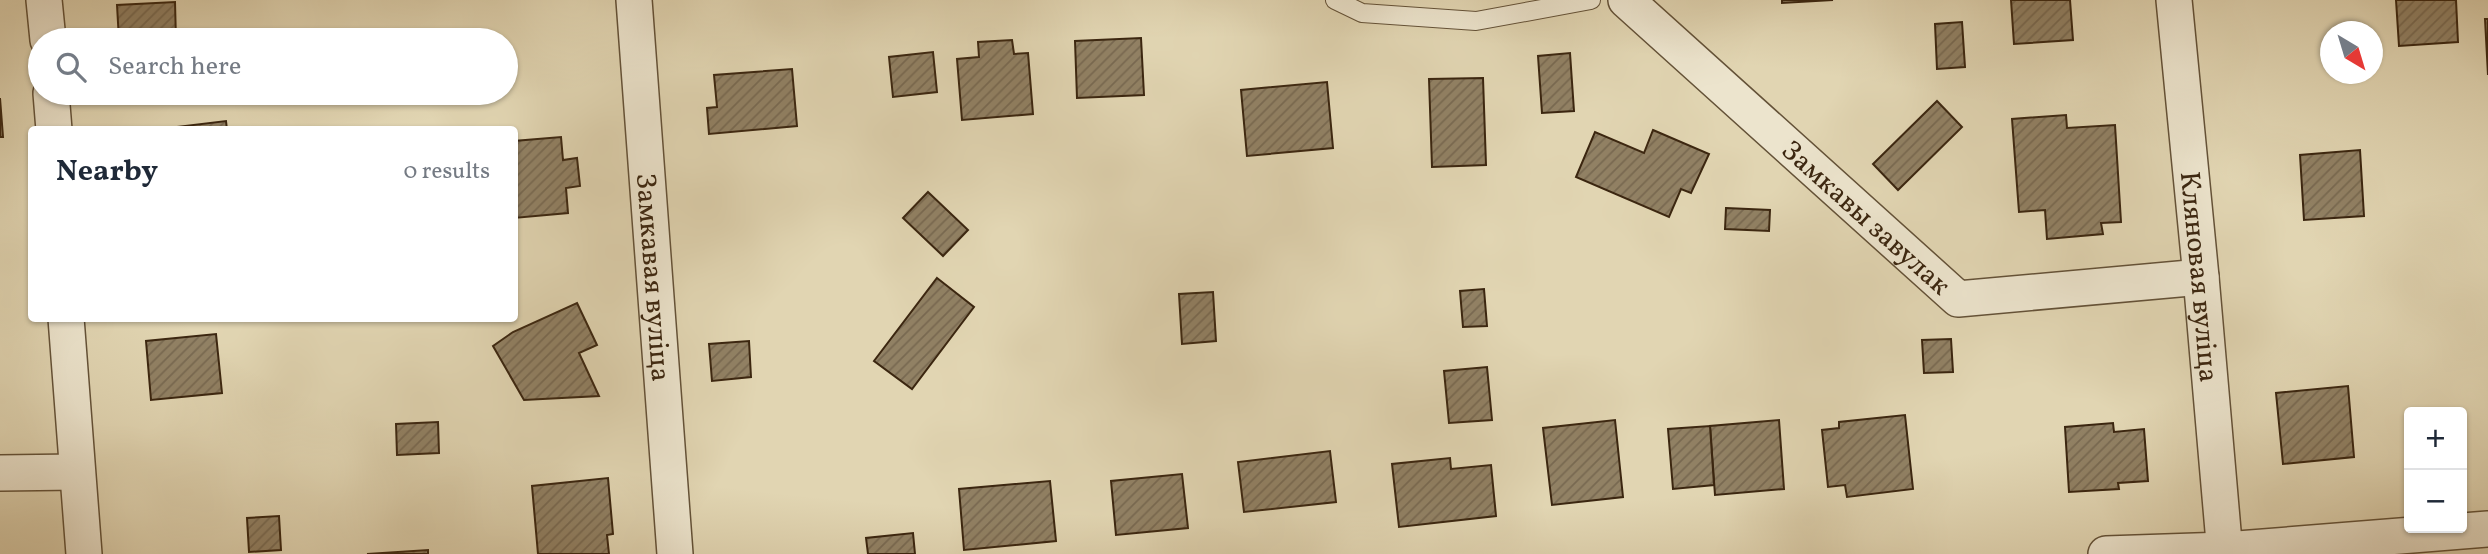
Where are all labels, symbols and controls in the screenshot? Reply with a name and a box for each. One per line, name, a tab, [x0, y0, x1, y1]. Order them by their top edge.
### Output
north arrow	[2320, 21, 2383, 84]
search box	[28, 28, 518, 105]
icon: search	[52, 48, 90, 86]
text: Search here	[108, 49, 241, 85]
street label: Замкавы завулак	[1772, 132, 1958, 305]
text: Nearby	[56, 151, 158, 193]
text: 0 results	[403, 156, 490, 188]
street label: Кляновая вуліца	[2169, 170, 2227, 384]
street label: Замкавая вуліца	[625, 172, 679, 383]
map controls	[2404, 407, 2467, 533]
button: +	[2404, 407, 2467, 470]
button: −	[2404, 470, 2467, 533]

